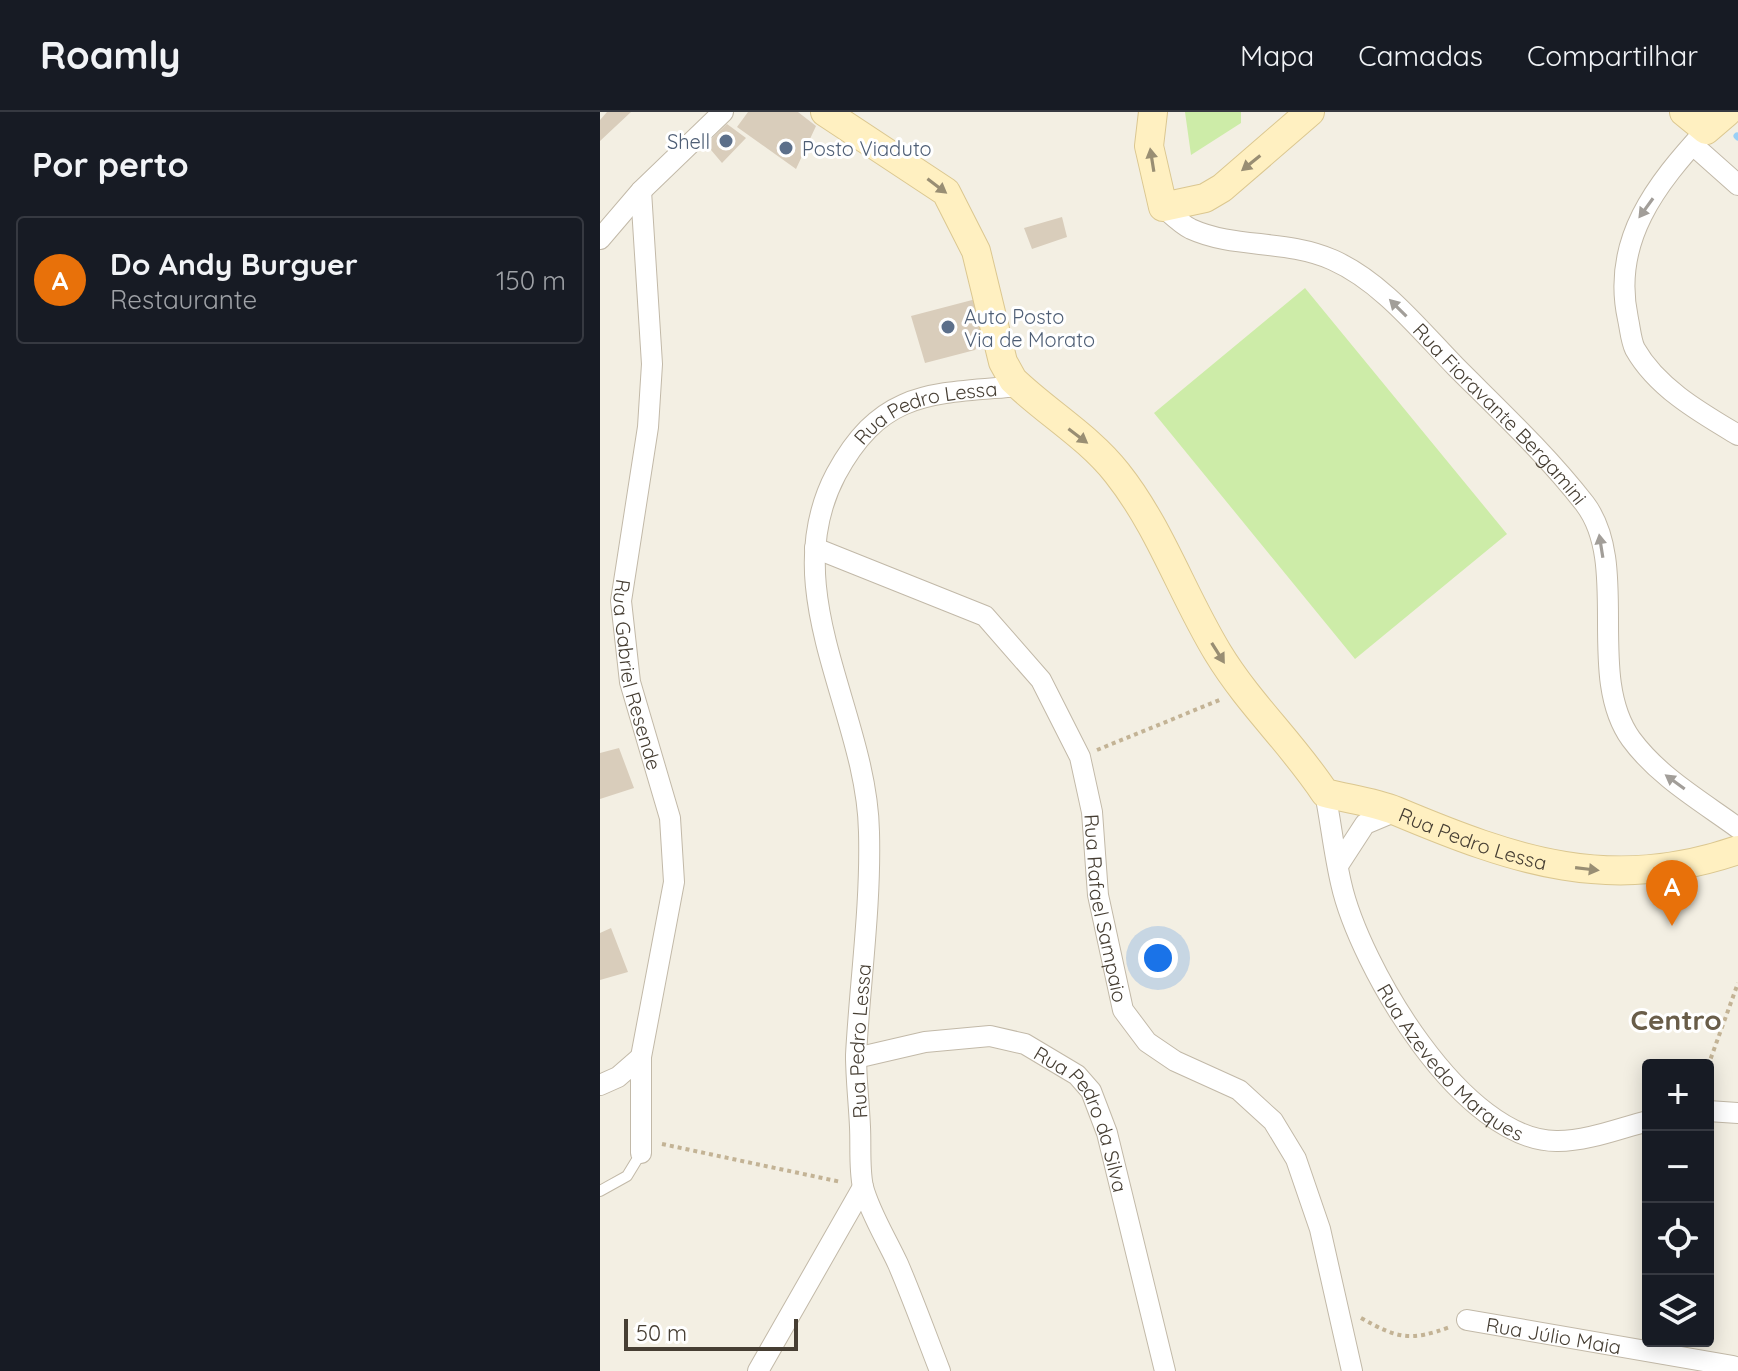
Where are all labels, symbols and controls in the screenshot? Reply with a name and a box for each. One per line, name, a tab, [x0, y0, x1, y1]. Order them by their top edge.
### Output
text: Roamly	[40, 31, 181, 79]
text: Mapa	[1240, 38, 1314, 73]
text: Camadas	[1358, 38, 1483, 73]
text: Compartilhar	[1527, 38, 1698, 73]
place label: Shell	[667, 129, 710, 154]
marker: Shell	[717, 132, 735, 150]
place label: Posto Viaduto	[802, 136, 932, 161]
marker: Posto Viaduto	[777, 139, 795, 157]
text: Por perto	[32, 143, 189, 186]
one-way arrow	[1145, 147, 1157, 172]
one-way arrow	[1241, 154, 1261, 171]
one-way arrow	[926, 178, 947, 194]
one-way arrow	[1639, 197, 1655, 218]
text: Do Andy Burguer	[110, 245, 358, 283]
text: A	[52, 264, 68, 297]
text: 150 m	[496, 264, 566, 297]
text: Restaurante	[110, 283, 257, 316]
one-way arrow	[1389, 299, 1408, 318]
place label: Auto Posto Via de Morato	[964, 304, 1095, 352]
street label: Rua Fioravante Bergamini	[1408, 317, 1593, 509]
marker: Auto Posto Via de Morato	[939, 318, 957, 336]
street label: Rua Pedro Lessa	[848, 375, 998, 449]
one-way arrow	[1068, 428, 1089, 444]
one-way arrow	[1594, 533, 1607, 558]
street label: Rua Gabriel Resende	[608, 578, 668, 773]
one-way arrow	[1210, 642, 1224, 664]
one-way arrow	[1665, 775, 1685, 791]
street label: Rua Pedro Lessa	[1395, 801, 1549, 875]
street label: Rua Rafael Sampaio	[1080, 813, 1133, 1005]
pin: A	[1646, 860, 1698, 926]
one-way arrow	[1575, 862, 1600, 875]
your location	[1138, 938, 1178, 978]
street label: Rua Pedro Lessa	[843, 963, 876, 1119]
street label: Rua Azevedo Marques	[1372, 979, 1528, 1146]
district label: Centro	[1630, 1002, 1722, 1037]
street label: Rua Pedro da Silva	[1030, 1040, 1133, 1195]
map controls	[1642, 1059, 1714, 1347]
button: +	[1642, 1059, 1714, 1131]
button: −	[1642, 1131, 1714, 1203]
button: locate	[1642, 1203, 1714, 1275]
button: layers	[1642, 1275, 1714, 1347]
street label: Rua Júlio Maia	[1484, 1311, 1623, 1359]
scale bar	[624, 1315, 798, 1351]
text: 50 m	[636, 1319, 687, 1347]

